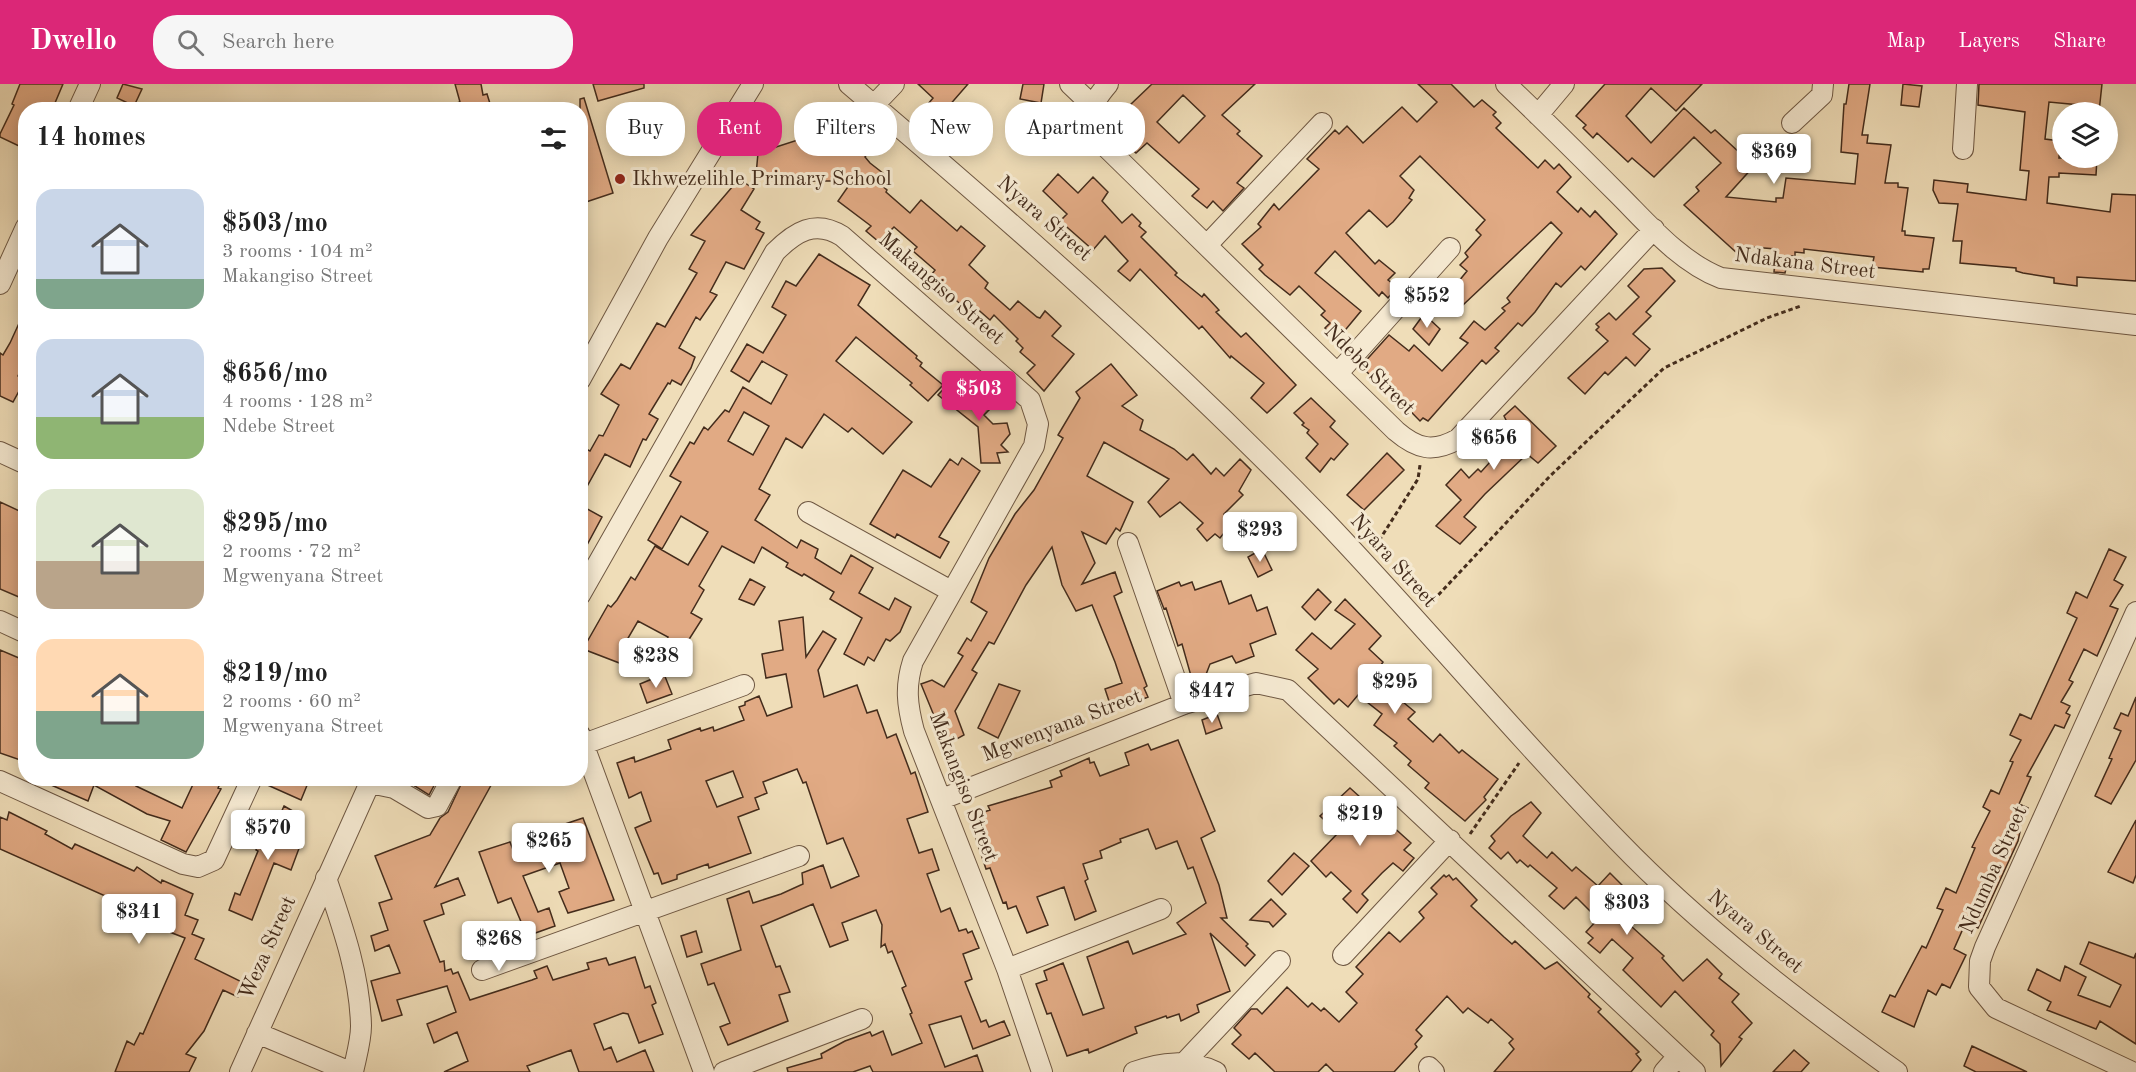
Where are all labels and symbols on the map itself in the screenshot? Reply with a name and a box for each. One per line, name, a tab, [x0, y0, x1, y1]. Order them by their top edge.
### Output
pin: $369	[1738, 134, 1810, 185]
place label: Ikhwezelihle Primary School	[632, 169, 892, 190]
marker: Ikhwezelihle Primary School	[613, 172, 627, 186]
street label: Nyara Street	[993, 173, 1095, 265]
street label: Makangiso Street	[874, 229, 1008, 349]
street label: Ndakana Street	[1733, 245, 1877, 283]
pin: $552	[1391, 278, 1463, 329]
street label: Ndebe Street	[1320, 321, 1418, 419]
pin: $503	[943, 371, 1015, 422]
pin: $656	[1458, 420, 1530, 471]
street label: Nyara Street	[1346, 510, 1440, 612]
pin: $293	[1224, 512, 1296, 563]
pin: $238	[620, 638, 692, 689]
pin: $295	[1359, 664, 1431, 715]
pin: $447	[1176, 673, 1248, 724]
street label: Mgwenyana Street	[979, 686, 1145, 766]
street label: Makangiso Street	[925, 709, 1001, 865]
pin: $219	[1324, 796, 1396, 847]
street label: Ndumba Street	[1956, 803, 2032, 937]
pin: $570	[232, 810, 304, 861]
pin: $265	[513, 823, 585, 874]
pin: $303	[1591, 885, 1663, 936]
street label: Nyara Street	[1703, 886, 1807, 978]
street label: Weza Street	[236, 893, 300, 1003]
pin: $341	[103, 894, 175, 945]
pin: $268	[463, 921, 535, 972]

